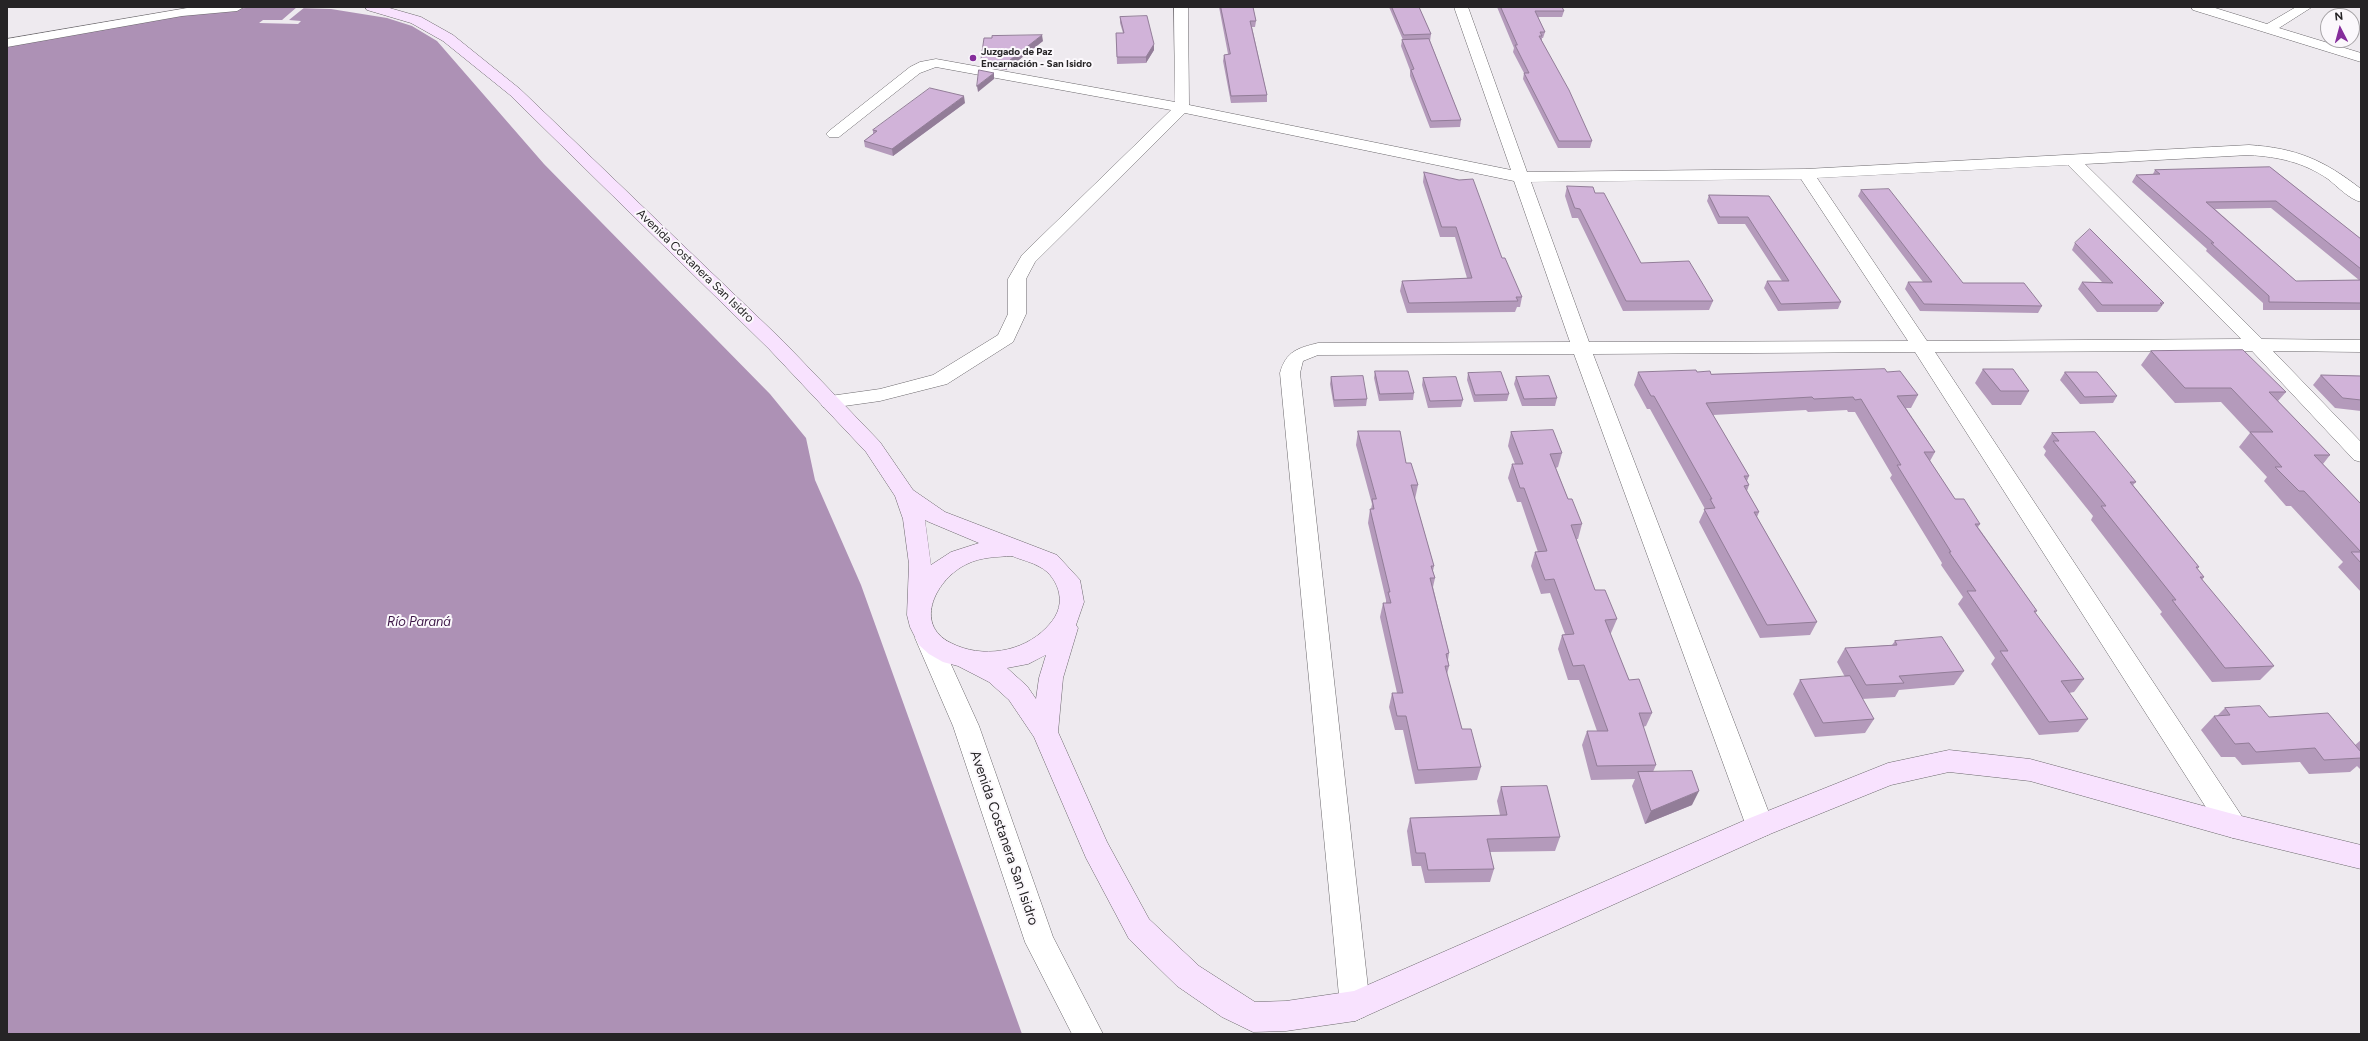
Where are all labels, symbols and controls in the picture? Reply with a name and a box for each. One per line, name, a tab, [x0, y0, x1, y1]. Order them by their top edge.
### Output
north arrow	[2320, 8, 2360, 48]
text: N	[2334, 10, 2344, 23]
place label: Juzgado de Paz Encarnación - San Isidro	[981, 46, 1092, 70]
marker: Juzgado de Paz Encarnación - San Isidro	[968, 53, 978, 63]
street label: Avenida Costanera San Isidro	[633, 206, 757, 326]
water label: Río Paraná	[387, 614, 451, 630]
street label: Avenida Costanera San Isidro	[966, 749, 1042, 927]

